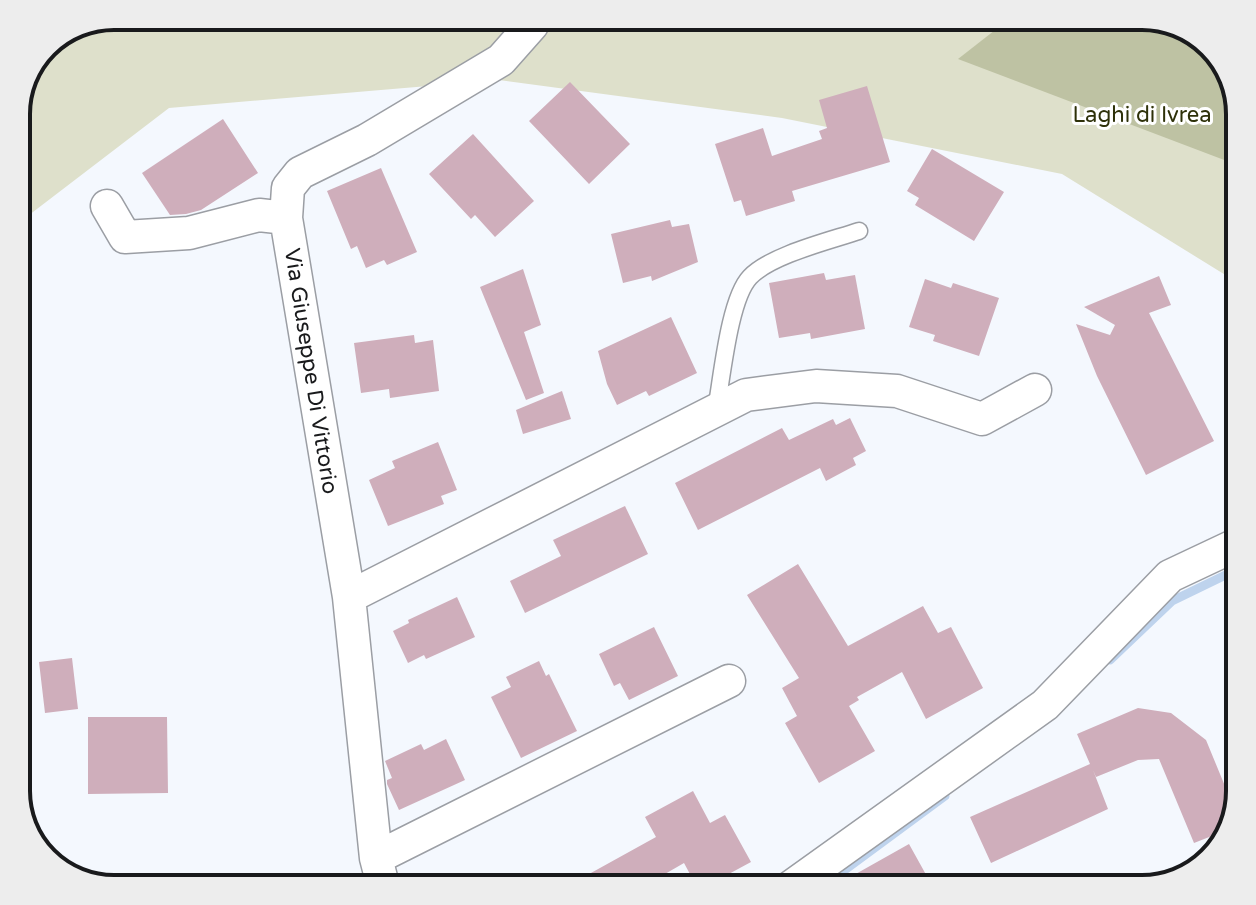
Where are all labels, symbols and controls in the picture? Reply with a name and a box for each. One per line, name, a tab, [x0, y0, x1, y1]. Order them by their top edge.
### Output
park label: Laghi di Ivrea	[1072, 102, 1212, 128]
street label: Via Giuseppe Di Vittorio	[279, 246, 343, 496]

